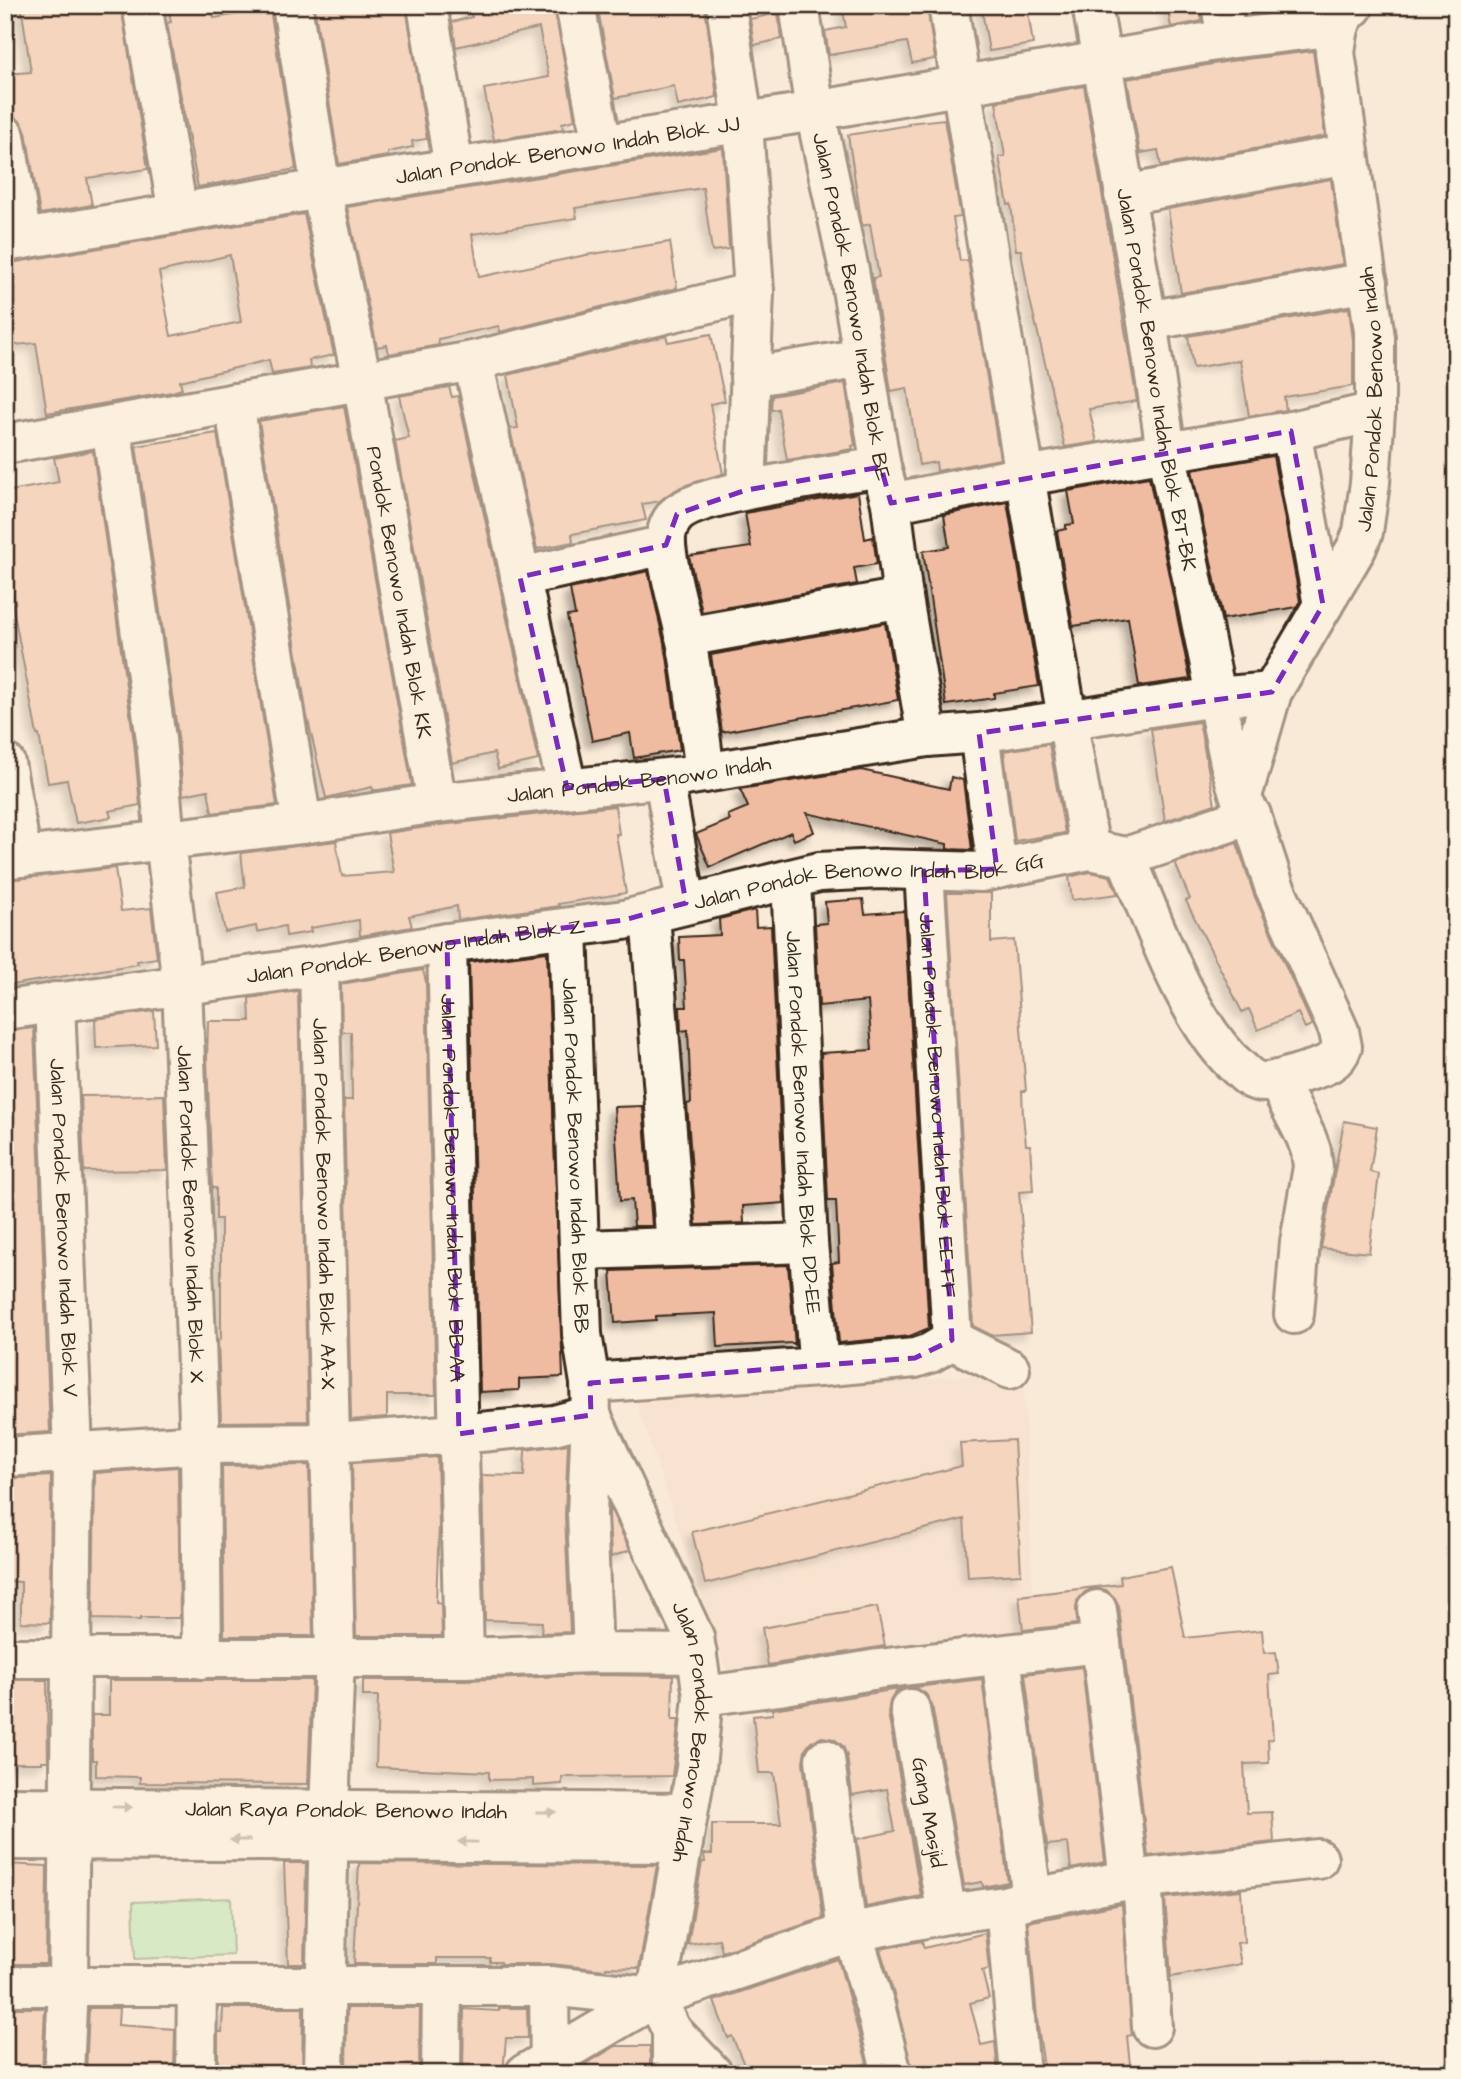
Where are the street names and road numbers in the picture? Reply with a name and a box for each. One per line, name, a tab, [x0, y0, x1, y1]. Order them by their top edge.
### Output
street label: Jalan Pondok Benowo Indah Blok JJ	[394, 109, 742, 192]
street label: Jalan Pondok Benowo Indah Blok BE	[805, 130, 898, 484]
street label: Jalan Pondok Benowo Indah Blok BT-BK	[1109, 186, 1204, 574]
street label: Jalan Pondok Benowo Indah	[1349, 264, 1390, 534]
street label: Pondok Benowo Indah Blok KK	[359, 444, 439, 741]
street label: Jalan Pondok Benowo Indah	[506, 748, 774, 810]
street label: Jalan Pondok Benowo Indah Blok GG	[691, 846, 1047, 917]
street label: Jalan Pondok Benowo Indah Blok Z	[245, 911, 587, 991]
street label: Jalan Pondok Benowo Indah Blok EE-FF	[911, 911, 963, 1299]
street label: Jalan Pondok Benowo Indah Blok DD-EE	[778, 930, 828, 1316]
street label: Jalan Pondok Benowo Indah Blok BB	[555, 978, 596, 1334]
street label: Jalan Pondok Benowo Indah Blok BB-AA	[433, 993, 471, 1383]
street label: Jalan Pondok Benowo Indah Blok AA-X	[305, 1018, 343, 1390]
street label: Jalan Pondok Benowo Indah Blok X	[169, 1045, 212, 1384]
street label: Jalan Pondok Benowo Indah Blok V	[42, 1058, 85, 1398]
street label: Jalan Pondok Benowo Indah	[664, 1597, 717, 1865]
street label: Gang Masjid	[904, 1755, 952, 1870]
street label: Jalan Raya Pondok Benowo Indah	[185, 1795, 508, 1826]

